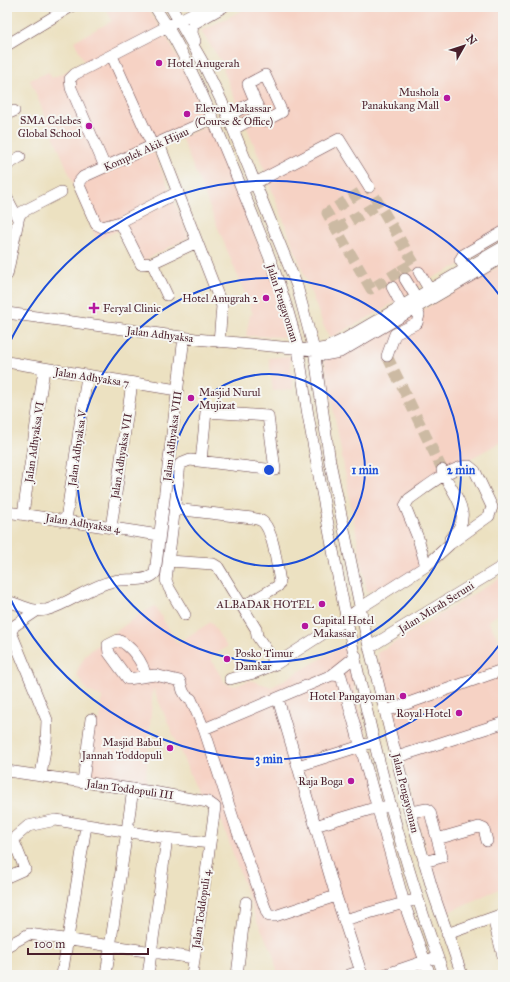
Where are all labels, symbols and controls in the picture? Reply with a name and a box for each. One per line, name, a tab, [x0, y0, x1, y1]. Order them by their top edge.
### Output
north arrow	[444, 26, 484, 66]
text: N	[463, 32, 480, 48]
place label: Hotel Anugerah	[167, 57, 240, 70]
marker: Hotel Anugerah	[154, 58, 164, 68]
place label: Mushola Panakukang Mall	[362, 86, 439, 112]
marker: Mushola Panakukang Mall	[442, 93, 452, 103]
place label: Eleven Makassar (Course & Office)	[195, 102, 273, 128]
marker: Eleven Makassar (Course & Office)	[182, 109, 192, 119]
place label: SMA Celebes Global School	[18, 114, 81, 140]
marker: SMA Celebes Global School	[84, 121, 94, 131]
street label: Komplek Akik Hijau	[102, 125, 191, 174]
street label: Jalan Pengayoman	[262, 261, 301, 344]
place label: Hotel Anugrah 2	[182, 292, 259, 305]
marker: Hotel Anugrah 2	[261, 293, 271, 303]
marker: Feryal Clinic	[88, 302, 100, 314]
place label: Feryal Clinic	[103, 302, 161, 315]
street label: Jalan Adhyaksa	[125, 324, 194, 346]
street label: Jalan Adhyaksa 7	[53, 365, 130, 391]
place label: Masjid Nurul Mujizat	[199, 386, 261, 412]
street label: Jalan Adhyaksa VIII	[160, 390, 186, 483]
marker: Masjid Nurul Mujizat	[186, 393, 196, 403]
street label: Jalan Adhyaksa VI	[22, 400, 48, 485]
street label: Jalan Adhyaksa V	[66, 408, 90, 488]
street label: Jalan Adhyaksa VII	[108, 412, 136, 501]
centre of rings	[262, 463, 276, 477]
text: 1 min	[351, 463, 379, 477]
text: 2 min	[447, 463, 476, 477]
street label: Jalan Adhyaksa 4	[43, 511, 122, 537]
street label: Jalan Mirah Seruni	[395, 579, 477, 637]
place label: ALBADAR HOTEL	[215, 598, 314, 611]
marker: ALBADAR HOTEL	[317, 599, 327, 609]
place label: Capital Hotel Makassar	[313, 614, 374, 640]
marker: Capital Hotel Makassar	[300, 621, 310, 631]
place label: Posko Timur Damkar	[235, 647, 294, 673]
marker: Posko Timur Damkar	[222, 654, 232, 664]
place label: Hotel Pangayoman	[309, 690, 395, 703]
marker: Hotel Pangayoman	[398, 691, 408, 701]
place label: Royal Hotel	[396, 707, 451, 720]
marker: Royal Hotel	[454, 708, 464, 718]
place label: Masjid Babul Jannah Toddopuli	[81, 736, 162, 763]
marker: Masjid Babul Jannah Toddopuli	[165, 743, 175, 753]
street label: Jalan Pengayoman	[388, 751, 422, 835]
text: 3 min	[255, 752, 283, 767]
place label: Raja Boga	[298, 775, 343, 788]
marker: Raja Boga	[346, 776, 356, 786]
street label: Jalan Toddopuli III	[85, 777, 174, 803]
street label: Jalan Toddopuli 4	[189, 868, 215, 950]
scale bar	[28, 930, 148, 956]
text: 100 m	[34, 937, 65, 951]

